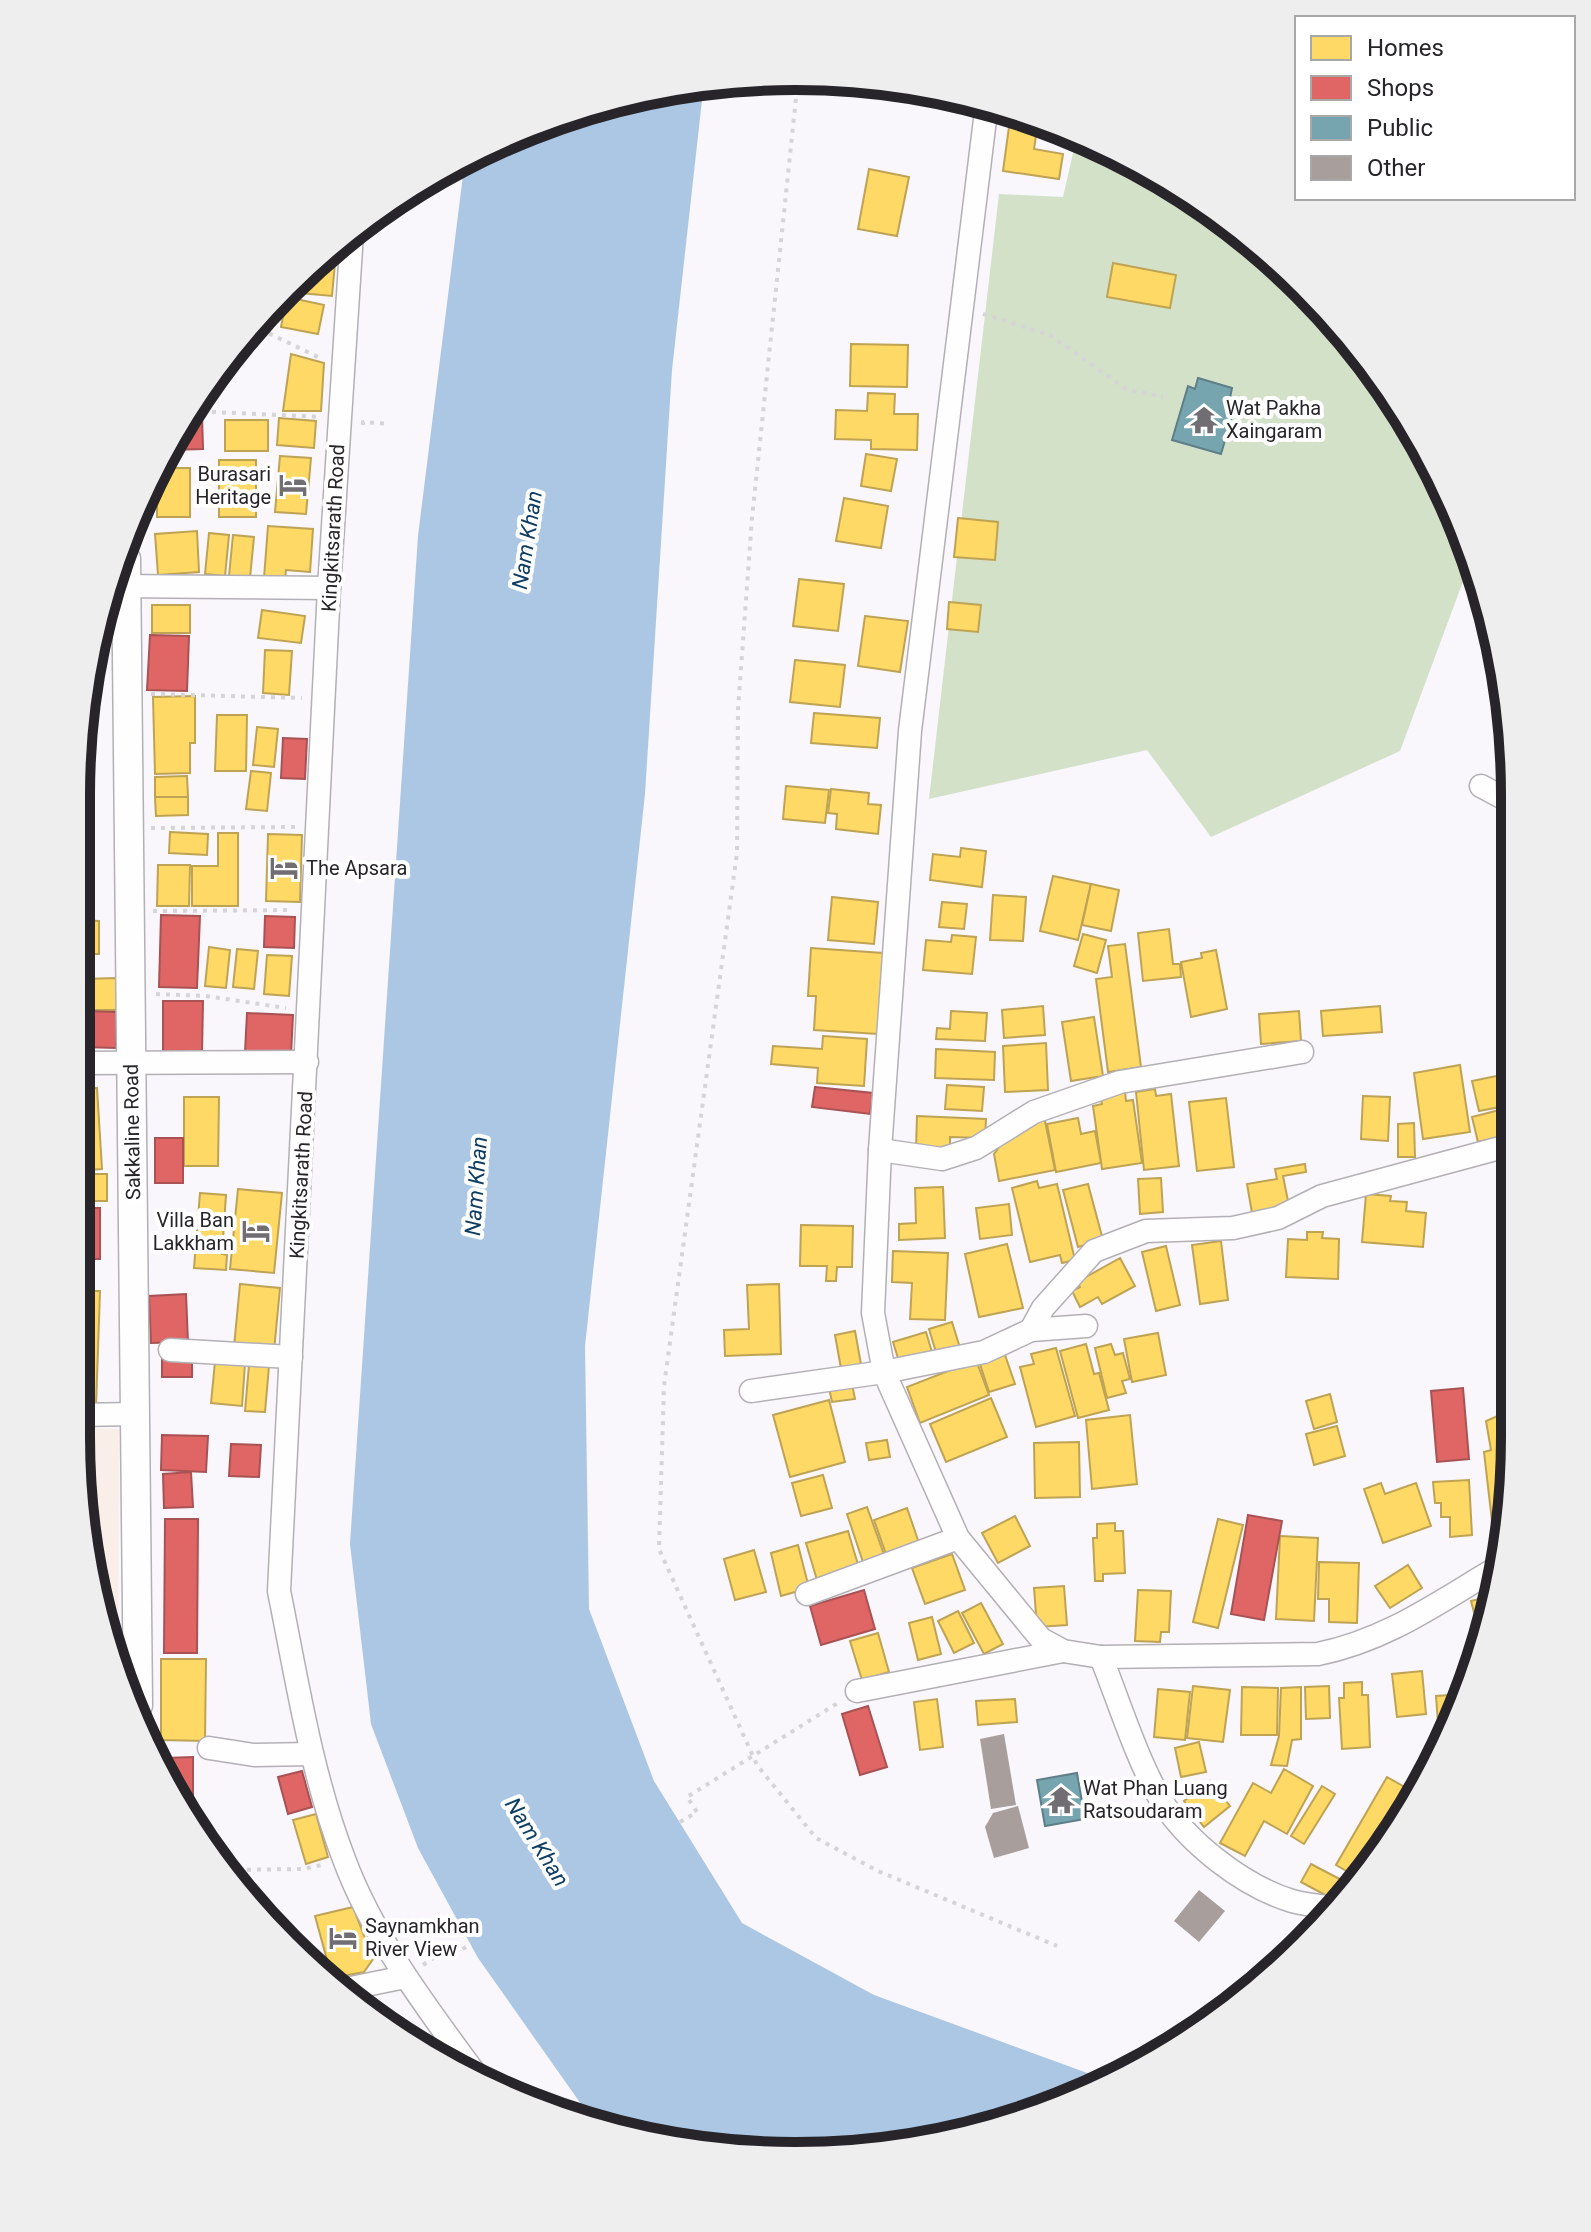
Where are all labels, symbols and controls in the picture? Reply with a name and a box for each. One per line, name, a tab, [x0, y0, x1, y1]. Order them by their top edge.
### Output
legend	[1295, 16, 1575, 200]
text: Homes	[1367, 34, 1444, 62]
text: Shops	[1367, 74, 1434, 102]
text: Public	[1367, 114, 1433, 142]
text: Other	[1367, 154, 1425, 182]
place label: Wat Pakha Xaingaram	[1226, 396, 1322, 443]
temple icon: Wat Pakha Xaingaram	[1189, 405, 1219, 435]
street label: Kingkitsarath Road	[317, 443, 349, 613]
place label: Burasari Heritage	[195, 462, 271, 509]
hotel icon: Burasari Heritage	[278, 470, 308, 500]
water label: Nam Khan	[507, 489, 547, 591]
hotel icon: The Apsara	[269, 853, 299, 883]
place label: The Apsara	[306, 856, 407, 880]
street label: Sakkaline Road	[119, 1064, 145, 1200]
street label: Kingkitsarath Road	[285, 1090, 317, 1260]
water label: Nam Khan	[460, 1136, 492, 1236]
place label: Villa Ban Lakkham	[153, 1208, 234, 1255]
hotel icon: Villa Ban Lakkham	[241, 1216, 271, 1246]
place label: Wat Phan Luang Ratsoudaram	[1083, 1776, 1228, 1823]
temple icon: Wat Phan Luang Ratsoudaram	[1046, 1785, 1076, 1815]
water label: Nam Khan	[500, 1793, 574, 1891]
place label: Saynamkhan River View	[365, 1914, 480, 1961]
hotel icon: Saynamkhan River View	[328, 1923, 358, 1953]

